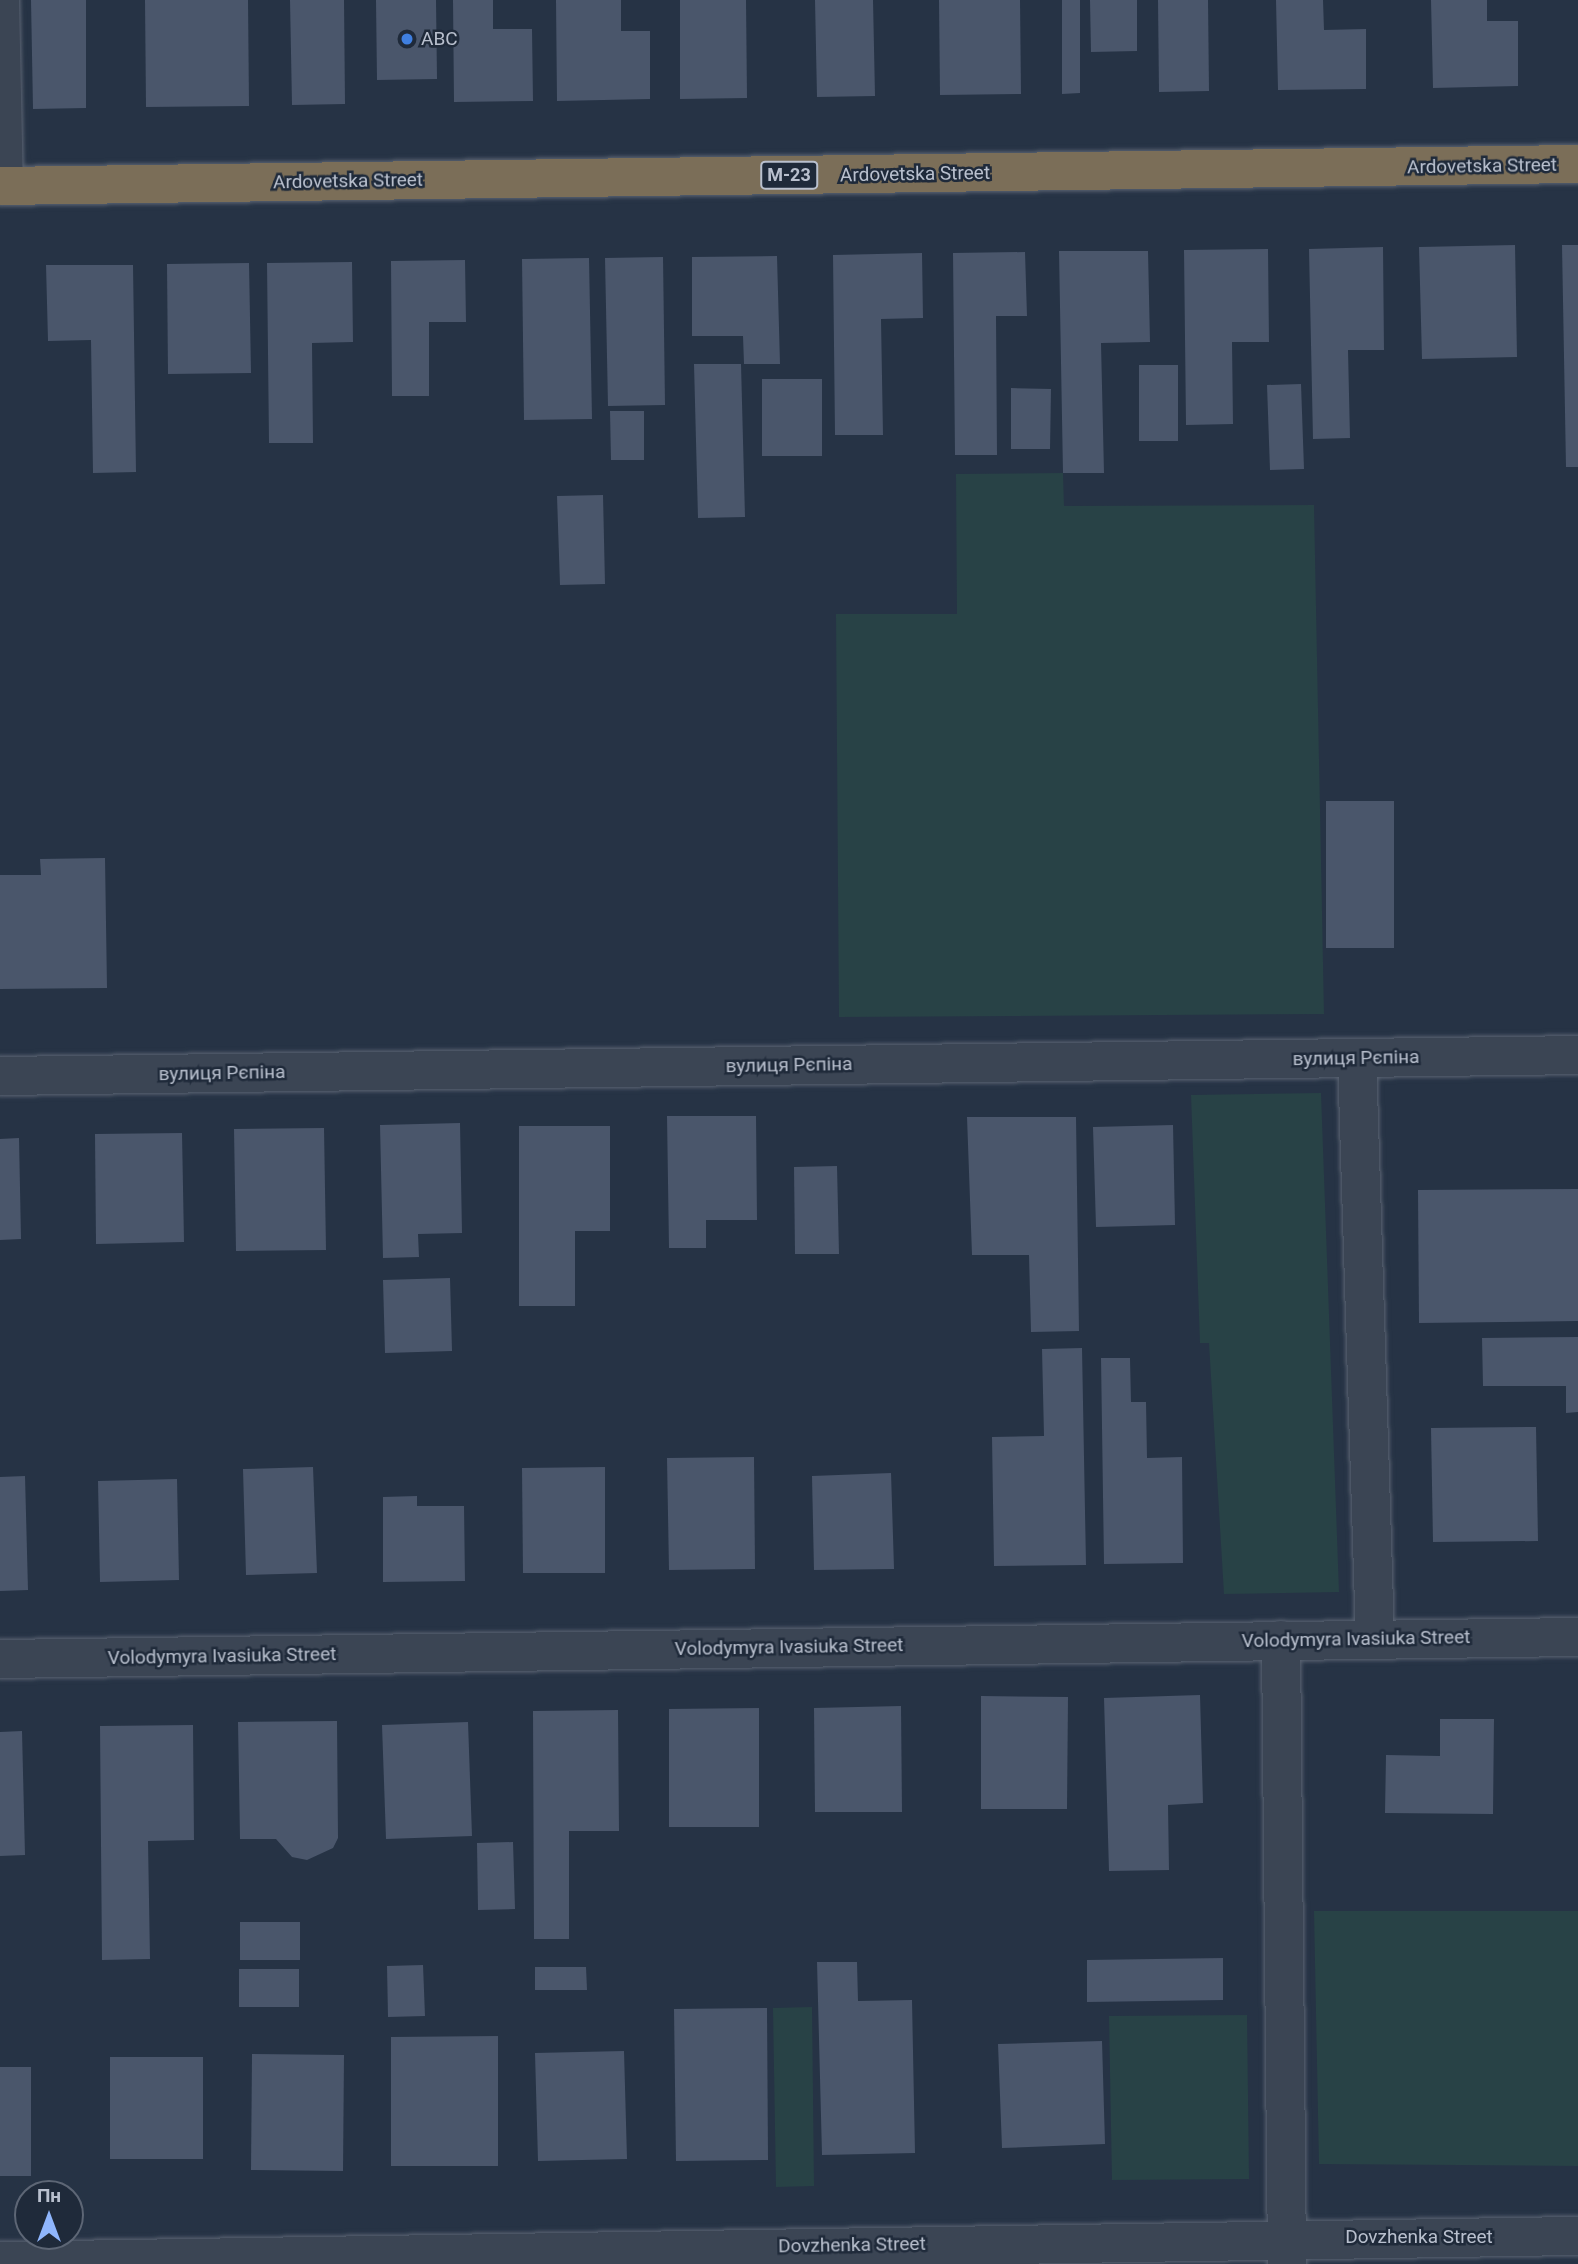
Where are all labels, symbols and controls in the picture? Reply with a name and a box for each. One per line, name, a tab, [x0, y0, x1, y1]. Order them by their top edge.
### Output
place label: ABC	[421, 28, 458, 50]
marker: ABC	[399, 31, 415, 47]
street label: Ardovetska Street	[1407, 153, 1557, 179]
road number: М-23	[759, 160, 819, 190]
street label: Ardovetska Street	[840, 161, 990, 187]
street label: Ardovetska Street	[273, 168, 423, 194]
street label: вулиця Рєпіна	[1292, 1045, 1420, 1071]
street label: вулиця Рєпіна	[725, 1052, 853, 1078]
street label: вулиця Рєпіна	[158, 1060, 286, 1086]
street label: Volodymyra Ivasiuka Street	[1241, 1626, 1471, 1652]
street label: Volodymyra Ivasiuka Street	[674, 1634, 904, 1660]
street label: Volodymyra Ivasiuka Street	[107, 1643, 337, 1669]
north arrow	[14, 2180, 84, 2250]
text: Пн	[37, 2184, 61, 2207]
street label: Dovzhenka Street	[1345, 2226, 1493, 2248]
street label: Dovzhenka Street	[778, 2232, 926, 2258]

